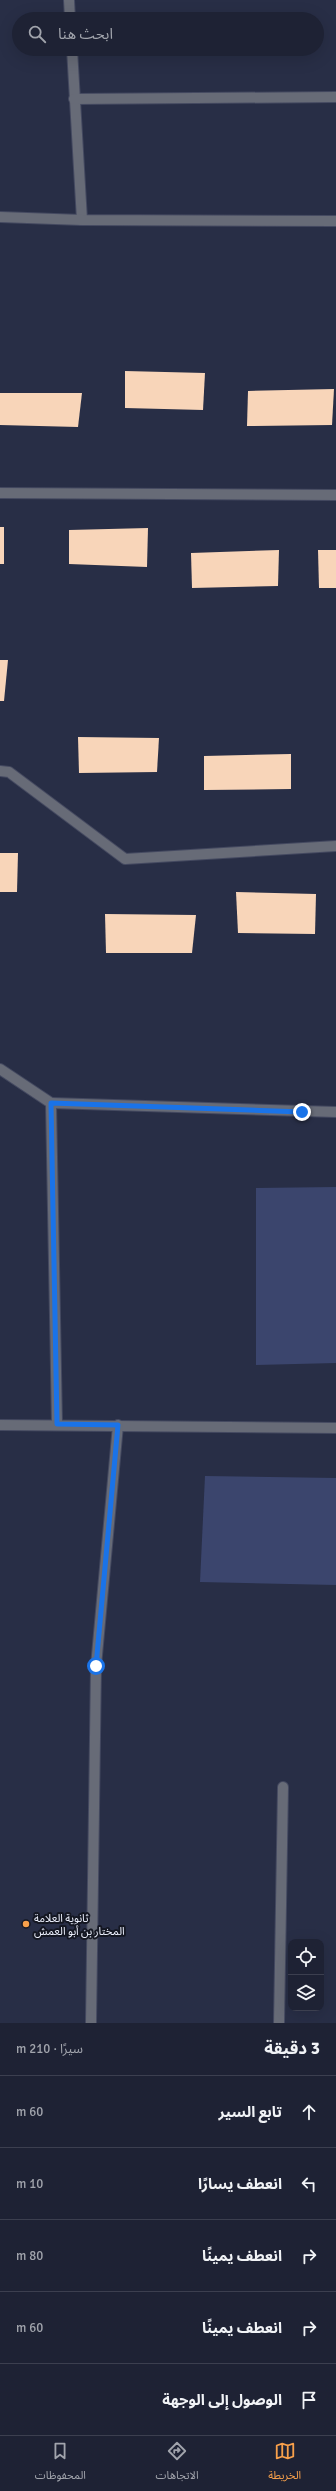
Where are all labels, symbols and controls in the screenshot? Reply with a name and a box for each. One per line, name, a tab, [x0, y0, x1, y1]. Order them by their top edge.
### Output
search box	[12, 12, 324, 56]
icon: search	[26, 23, 48, 45]
text: ابحث هنا	[58, 25, 113, 43]
route end	[293, 1103, 311, 1121]
route start	[87, 1657, 105, 1675]
place label: ثانوية العلامة المختار بن أبو العمش	[34, 1912, 125, 1938]
marker: ثانوية العلامة المختار بن أبو العمش	[21, 1919, 31, 1929]
map controls	[288, 1939, 324, 2011]
button: locate	[288, 1939, 324, 1975]
button: layers	[288, 1975, 324, 2011]
text: 3 دقيقة	[264, 2038, 320, 2059]
text: سيرًا · 210 m	[16, 2041, 83, 2057]
icon: ahead	[298, 2101, 320, 2123]
text: تابع السير	[219, 2103, 282, 2121]
text: 60 m	[16, 2104, 43, 2120]
icon: left	[298, 2173, 320, 2195]
text: انعطف يسارًا	[198, 2175, 282, 2193]
text: 10 m	[16, 2176, 43, 2192]
icon: right	[298, 2245, 320, 2267]
text: انعطف يمينًا	[202, 2247, 282, 2265]
text: 80 m	[16, 2248, 43, 2264]
icon: right	[298, 2317, 320, 2339]
text: انعطف يمينًا	[202, 2319, 282, 2337]
text: 60 m	[16, 2320, 43, 2336]
icon: arrive	[298, 2389, 320, 2411]
text: الوصول إلى الوجهة	[162, 2391, 282, 2409]
tab: المحفوظات	[35, 2440, 86, 2487]
tab: الاتجاهات	[156, 2440, 199, 2487]
tab: الخريطة	[268, 2440, 301, 2487]

